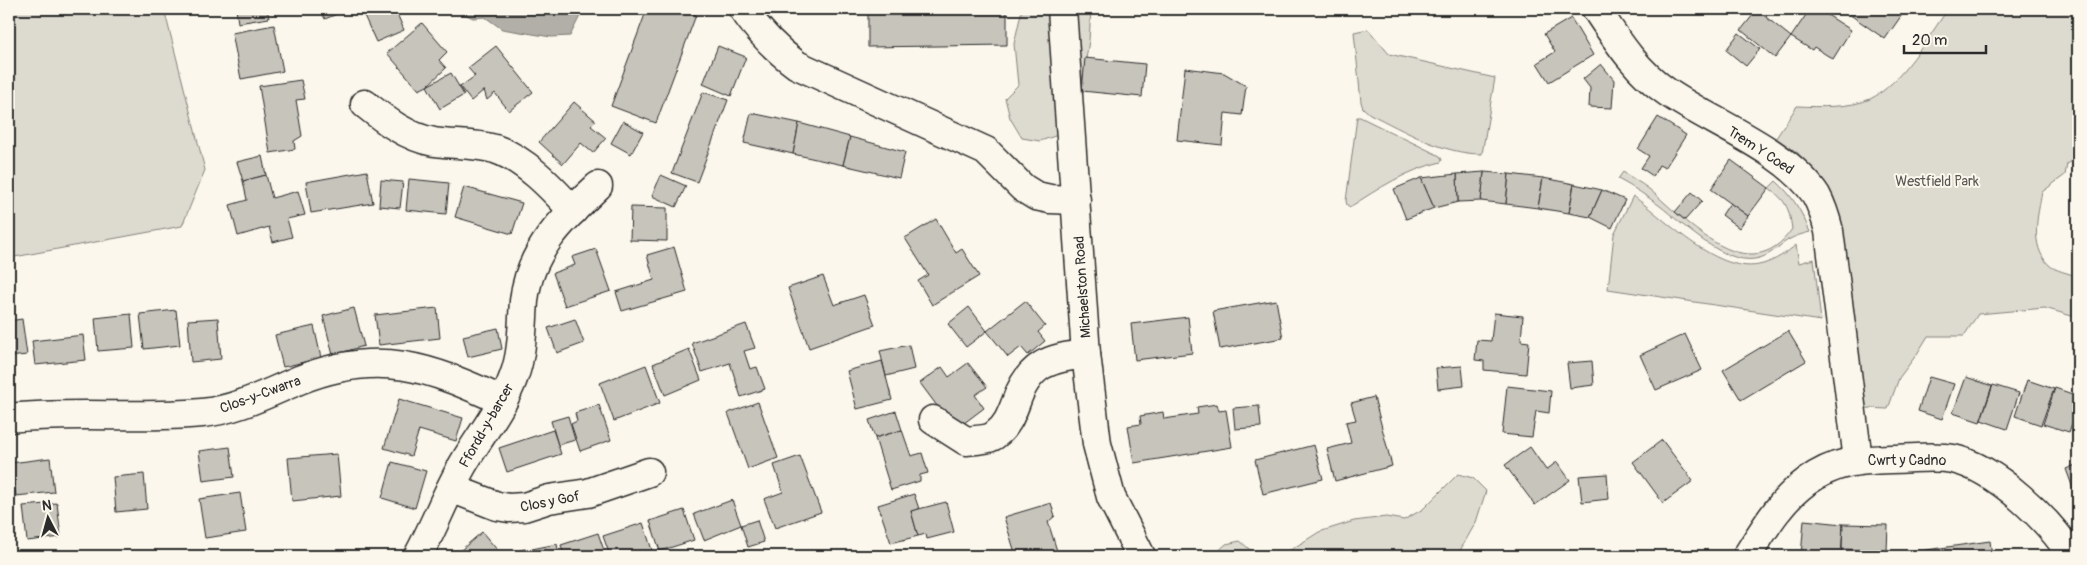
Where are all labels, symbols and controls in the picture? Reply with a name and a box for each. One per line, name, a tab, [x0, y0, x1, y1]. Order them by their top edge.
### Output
scale bar	[1904, 22, 1987, 54]
text: 20 m	[1912, 31, 1947, 50]
street label: Trem Y Coed	[1724, 123, 1797, 178]
park label: Westfield Park	[1895, 173, 1979, 190]
street label: Michaelston Road	[1070, 235, 1095, 339]
street label: Clos-y-Cwarra	[217, 372, 303, 417]
street label: Ffordd-y-barcer	[455, 380, 517, 470]
street label: Cwrt y Cadno	[1868, 452, 1947, 469]
street label: Clos y Gof	[519, 487, 582, 516]
north arrow	[22, 492, 72, 542]
text: N	[41, 497, 52, 515]

